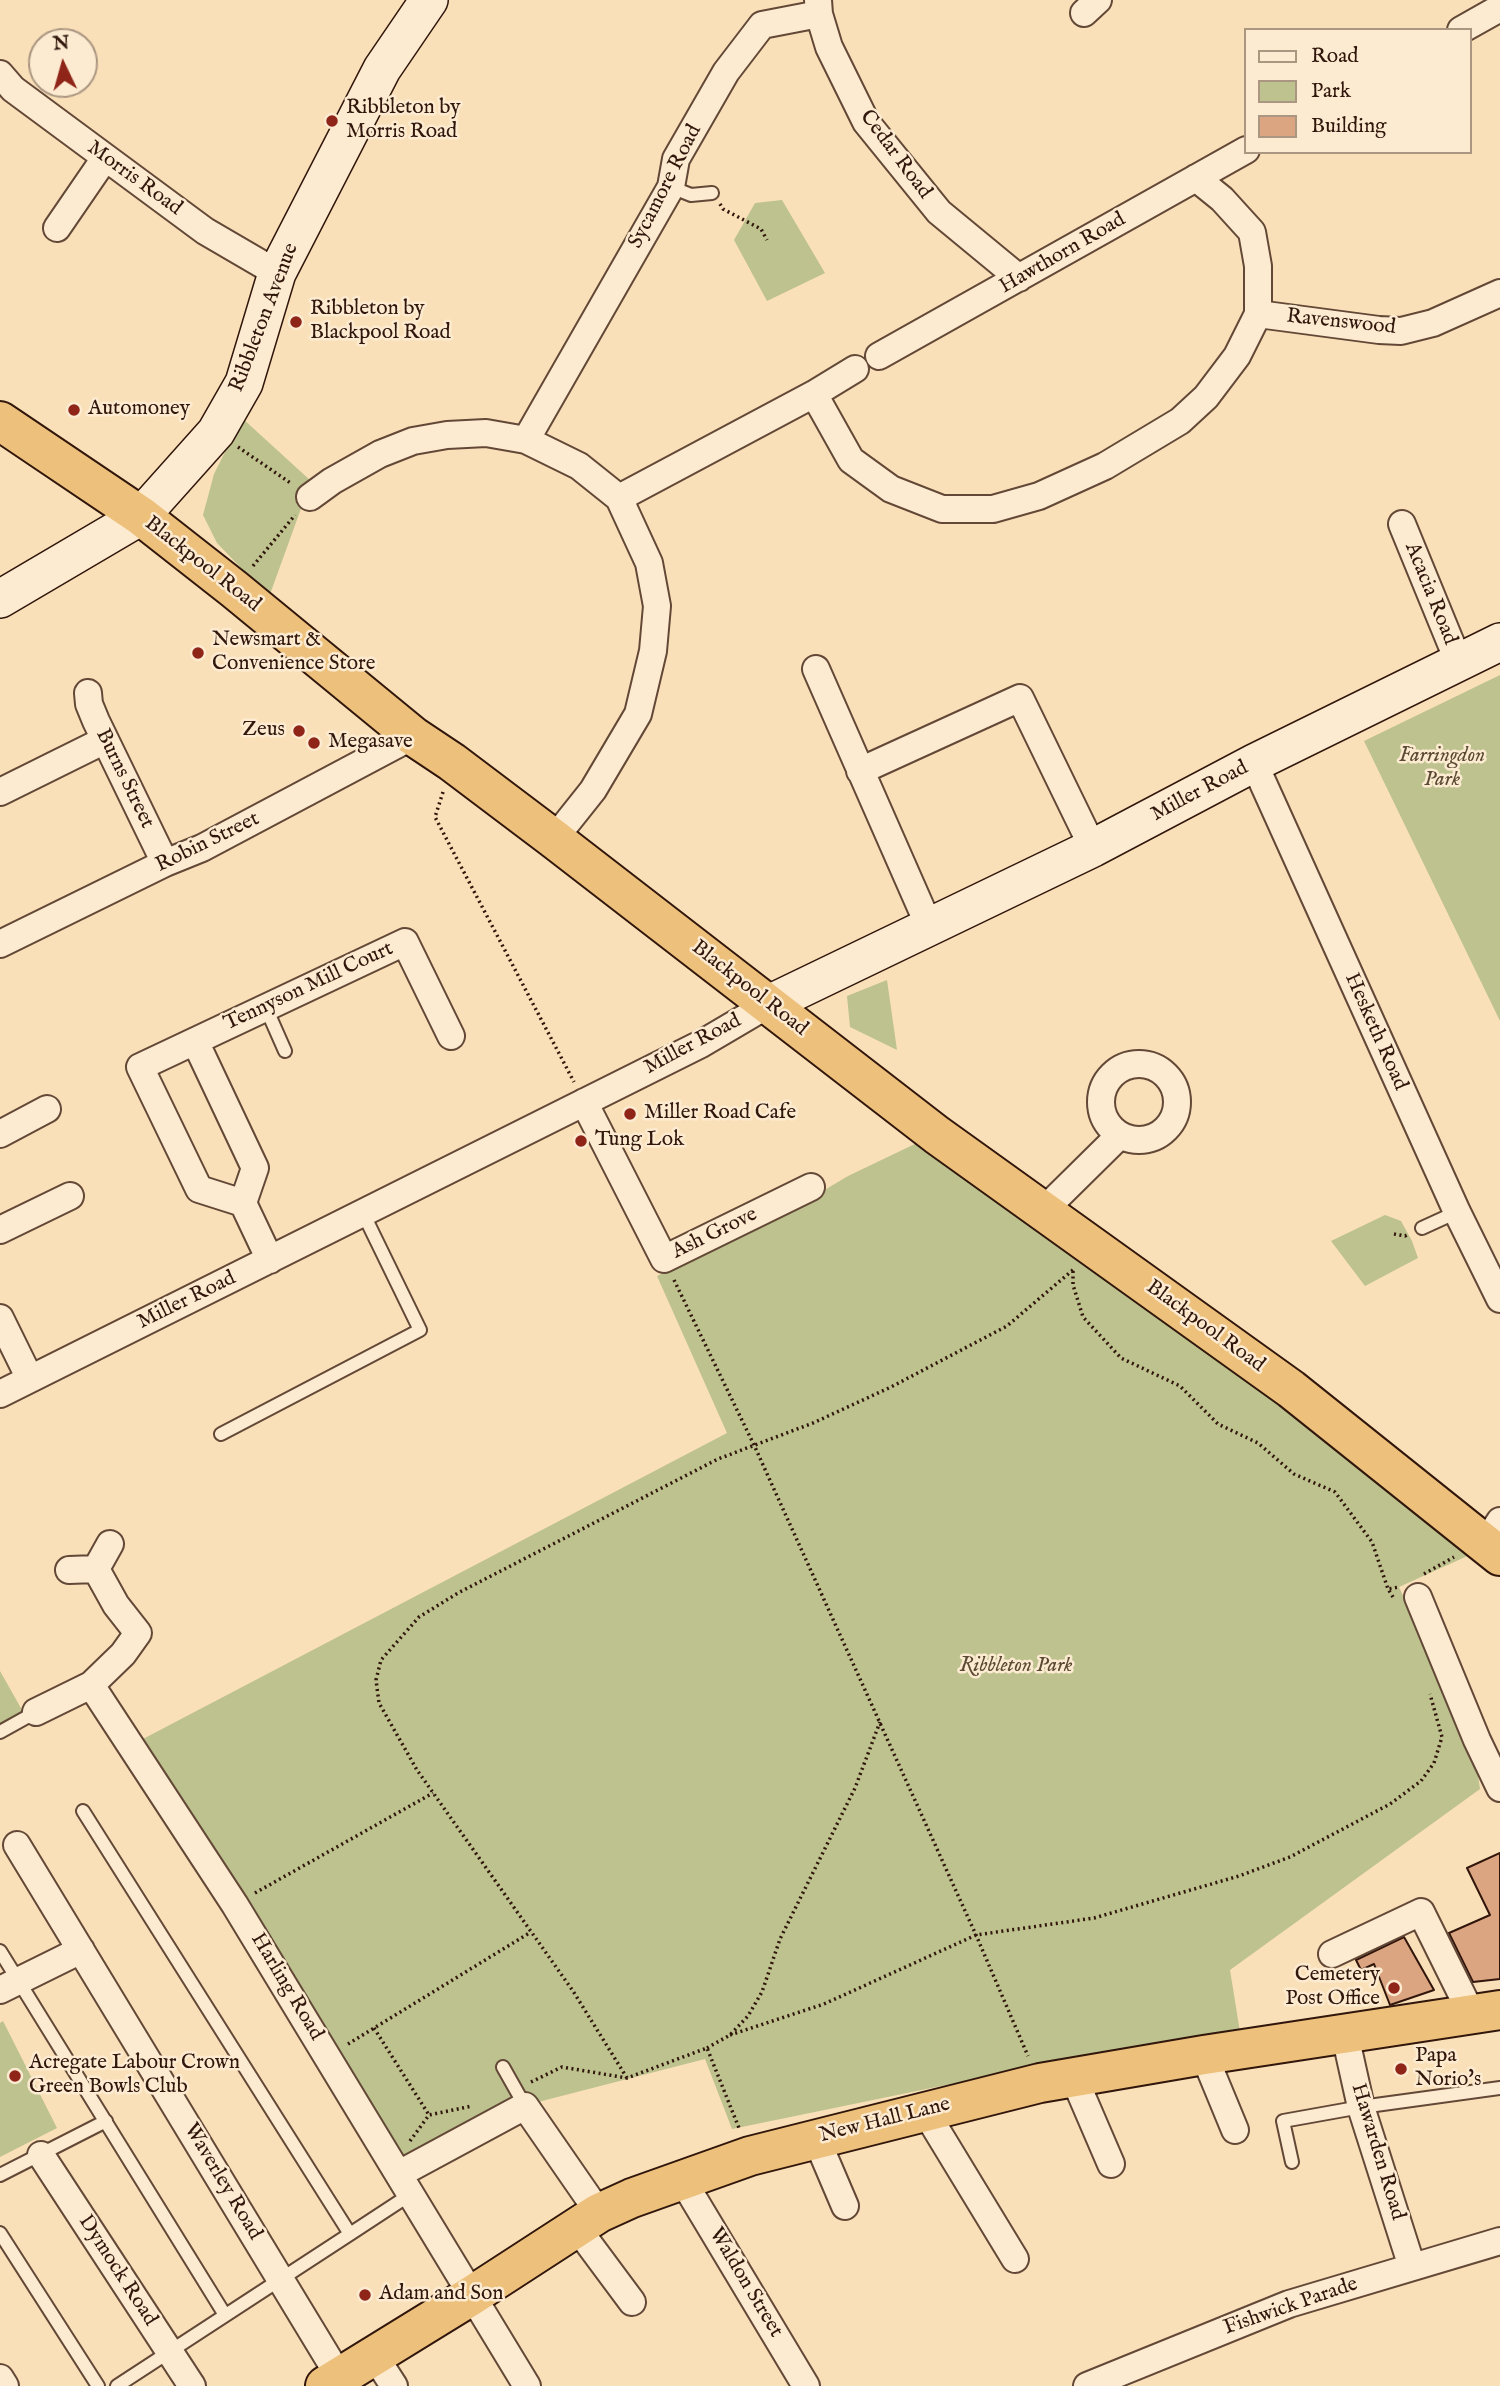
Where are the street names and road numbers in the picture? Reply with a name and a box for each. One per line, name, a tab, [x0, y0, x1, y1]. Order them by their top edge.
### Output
street label: Cedar Road	[853, 106, 937, 204]
street label: Sycamore Road	[624, 121, 708, 253]
street label: Morris Road	[82, 136, 186, 222]
street label: Hawthorn Road	[996, 208, 1130, 300]
street label: Ribbleton Avenue	[225, 240, 305, 396]
street label: Ravenswood	[1285, 305, 1397, 341]
street label: Blackpool Road	[139, 512, 265, 618]
street label: Acacia Road	[1398, 539, 1462, 649]
street label: Burns Street	[89, 725, 159, 833]
street label: Miller Road	[1147, 756, 1253, 828]
street label: Robin Street	[152, 807, 264, 879]
street label: Blackpool Road	[686, 936, 812, 1042]
street label: Tennyson Mill Court	[220, 937, 398, 1037]
street label: Hesketh Road	[1338, 969, 1412, 1095]
street label: Miller Road	[640, 1009, 746, 1081]
street label: Ash Grove	[668, 1203, 762, 1265]
street label: Miller Road	[134, 1266, 240, 1336]
street label: Blackpool Road	[1141, 1275, 1269, 1379]
street label: Harling Road	[244, 1929, 328, 2045]
street label: Hawarden Road	[1344, 2081, 1410, 2223]
street label: New Hall Lane	[817, 2093, 953, 2149]
street label: Waverley Road	[177, 2119, 267, 2245]
street label: Dymock Road	[72, 2211, 162, 2331]
street label: Waldon Street	[702, 2223, 788, 2343]
street label: Fishwick Parade	[1221, 2272, 1361, 2342]

